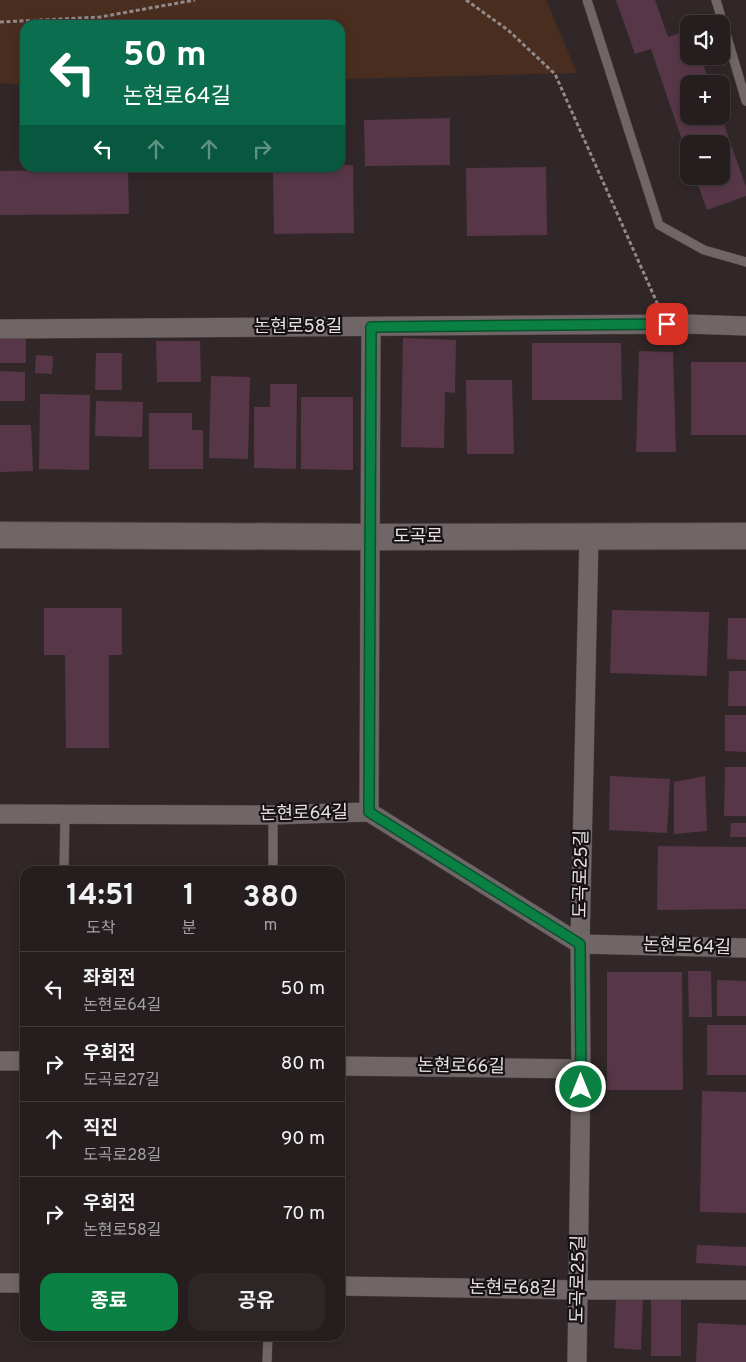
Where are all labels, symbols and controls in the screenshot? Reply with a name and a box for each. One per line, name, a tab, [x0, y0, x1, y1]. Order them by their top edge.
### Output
map controls	[680, 15, 730, 185]
button: sound	[680, 15, 730, 65]
text: 50 m	[123, 34, 207, 78]
icon: left	[40, 40, 105, 105]
button: +	[680, 75, 730, 125]
text: 논현로64길	[123, 84, 231, 111]
icon: left	[89, 135, 117, 163]
icon: ahead	[142, 135, 170, 163]
icon: ahead	[195, 135, 223, 163]
icon: right	[248, 135, 276, 163]
button: −	[680, 135, 730, 185]
pin	[646, 303, 688, 345]
icon: arrive	[653, 310, 681, 338]
street label: 논현로58길	[254, 316, 342, 339]
street label: 도곡로	[393, 526, 443, 549]
street label: 논현로64길	[260, 802, 348, 826]
street label: 도곡로25길	[570, 830, 594, 918]
text: 14:51	[66, 878, 135, 915]
text: 1	[183, 878, 195, 915]
text: 380	[243, 880, 299, 917]
text: m	[264, 916, 277, 936]
text: 도착	[86, 919, 115, 939]
text: 분	[182, 919, 196, 939]
street label: 논현로64길	[643, 934, 731, 960]
text: 좌회전	[83, 967, 135, 991]
icon: left	[40, 975, 68, 1003]
text: 50 m	[280, 977, 325, 1001]
text: 논현로64길	[83, 996, 161, 1016]
text: 우회전	[83, 1042, 135, 1066]
icon: right	[40, 1050, 68, 1078]
text: 80 m	[281, 1052, 325, 1076]
street label: 논현로66길	[417, 1055, 505, 1079]
position arrow	[554, 1060, 606, 1112]
text: 도곡로27길	[83, 1071, 160, 1091]
text: 직진	[83, 1117, 118, 1141]
icon: ahead	[40, 1125, 68, 1153]
text: 90 m	[281, 1127, 325, 1151]
text: 도곡로28길	[83, 1146, 161, 1166]
text: 우회전	[83, 1192, 135, 1216]
icon: right	[40, 1200, 68, 1228]
text: 70 m	[283, 1202, 325, 1226]
text: 논현로58길	[83, 1221, 162, 1241]
street label: 도곡로25길	[567, 1235, 591, 1323]
button: 종료	[40, 1273, 178, 1331]
button: 공유	[188, 1273, 325, 1331]
street label: 논현로68길	[469, 1277, 557, 1301]

